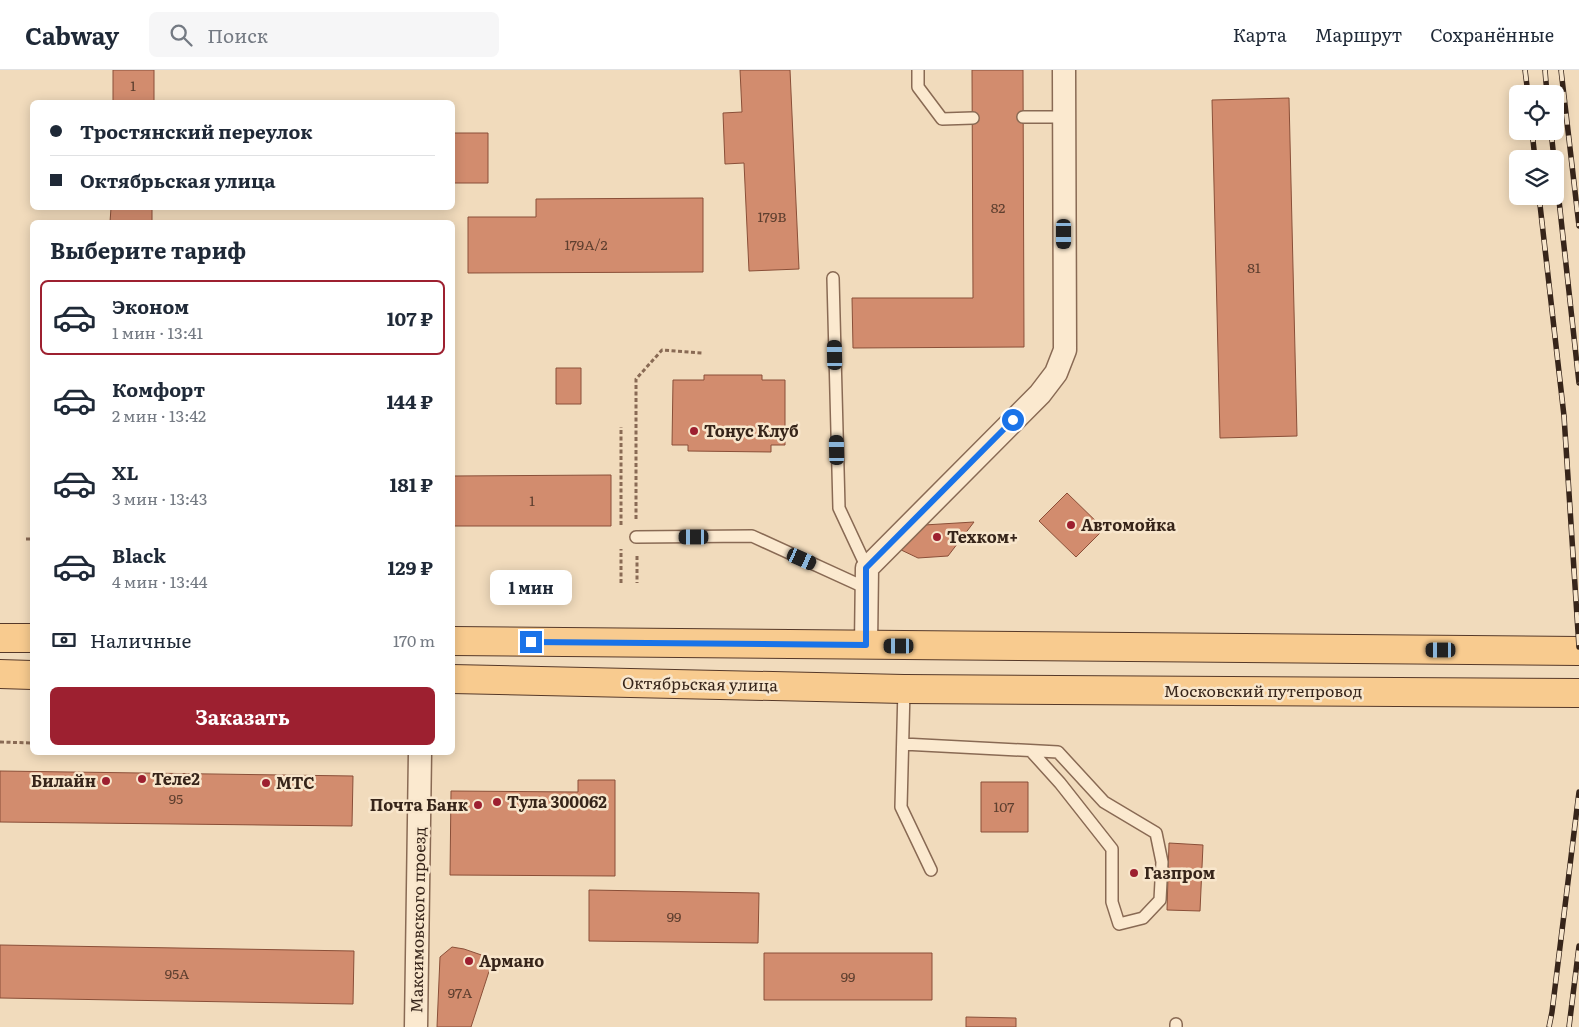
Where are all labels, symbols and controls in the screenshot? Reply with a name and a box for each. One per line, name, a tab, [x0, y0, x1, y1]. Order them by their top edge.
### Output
search box	[149, 12, 499, 57]
text: Cabway	[25, 17, 119, 52]
icon: search	[167, 21, 195, 49]
text: Поиск	[207, 21, 268, 49]
text: Карта	[1233, 21, 1287, 48]
text: Маршрут	[1315, 21, 1402, 48]
text: Сохранённые	[1430, 21, 1554, 48]
house number: 1	[130, 75, 136, 95]
map controls	[1509, 85, 1564, 205]
button: locate	[1509, 85, 1564, 140]
text: Тростянский переулок	[80, 117, 313, 145]
button: layers	[1509, 150, 1564, 205]
text: Октябрьская улица	[80, 166, 276, 194]
house number: 82	[991, 197, 1005, 217]
house number: 179В	[758, 206, 786, 226]
car	[1056, 219, 1071, 249]
text: Выберите тариф	[50, 233, 246, 266]
house number: 179А/2	[564, 234, 608, 254]
house number: 81	[1247, 257, 1261, 277]
text: Эконом	[112, 292, 189, 320]
icon: car	[52, 295, 97, 340]
text: 107 ₽	[387, 304, 433, 332]
text: 1 мин · 13:41	[112, 320, 203, 344]
car	[827, 340, 842, 370]
text: Комфорт	[112, 375, 205, 403]
icon: car	[52, 378, 97, 423]
text: 144 ₽	[386, 387, 433, 415]
text: 2 мин · 13:42	[112, 403, 206, 427]
route start	[1002, 409, 1024, 431]
place label: Тонус Клуб	[704, 418, 799, 442]
marker: Тонус Клуб	[688, 425, 700, 437]
car	[829, 435, 844, 465]
text: XL	[112, 458, 139, 486]
icon: car	[52, 461, 97, 506]
text: 181 ₽	[390, 470, 433, 498]
text: 3 мин · 13:43	[112, 486, 207, 510]
house number: 1	[529, 490, 535, 510]
place label: Автомойка	[1081, 512, 1176, 536]
marker: Автомойка	[1065, 519, 1077, 531]
place label: Техком+	[947, 524, 1018, 548]
car	[679, 530, 709, 545]
marker: Техком+	[931, 531, 943, 543]
text: Black	[112, 541, 166, 569]
icon: car	[52, 544, 97, 589]
car	[785, 546, 818, 572]
text: 129 ₽	[387, 553, 433, 581]
text: 4 мин · 13:44	[112, 569, 208, 593]
callout: 1 мин	[490, 570, 572, 604]
text: 1 мин	[509, 575, 553, 599]
icon: cash	[50, 626, 78, 654]
text: Наличные	[90, 626, 191, 654]
text: 170 m	[393, 628, 435, 652]
route end	[520, 631, 542, 653]
car	[884, 639, 914, 654]
car	[1426, 643, 1456, 658]
street label: Октябрьская улица	[622, 670, 779, 696]
street label: Московский путепровод	[1164, 678, 1362, 702]
button: Заказать	[50, 687, 435, 745]
place label: Теле2	[152, 766, 200, 790]
place label: Билайн	[31, 768, 96, 792]
place label: МТС	[276, 770, 315, 794]
marker: Теле2	[136, 773, 148, 785]
marker: Билайн	[100, 775, 112, 787]
marker: МТС	[260, 777, 272, 789]
house number: 95	[169, 788, 183, 808]
place label: Тула 300062	[507, 789, 607, 813]
place label: Почта Банк	[370, 792, 469, 816]
marker: Тула 300062	[491, 796, 503, 808]
house number: 107	[994, 796, 1014, 816]
marker: Почта Банк	[472, 799, 484, 811]
street label: Максимовского проезд	[403, 827, 431, 1013]
place label: Газпром	[1144, 860, 1215, 884]
marker: Газпром	[1128, 867, 1140, 879]
house number: 99	[667, 906, 681, 926]
place label: Армано	[479, 948, 544, 972]
marker: Армано	[463, 955, 475, 967]
house number: 95А	[165, 963, 190, 983]
house number: 99	[841, 966, 855, 986]
house number: 97А	[448, 982, 473, 1002]

